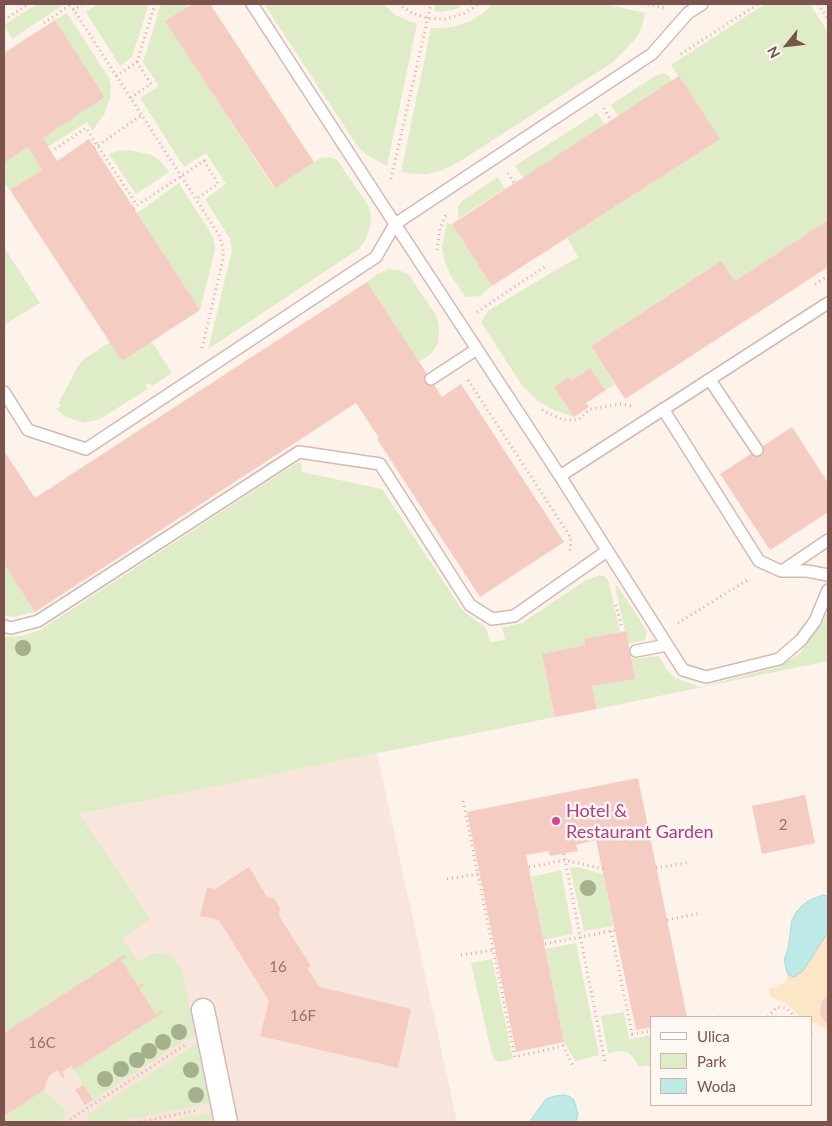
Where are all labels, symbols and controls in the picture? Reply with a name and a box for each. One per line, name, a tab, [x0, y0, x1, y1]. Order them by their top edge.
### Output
north arrow	[762, 20, 812, 70]
text: N	[763, 44, 783, 61]
place label: Hotel & Restaurant Garden	[566, 800, 714, 842]
marker: Hotel & Restaurant Garden	[550, 815, 562, 827]
house number: 2	[779, 816, 787, 834]
house number: 16	[269, 958, 287, 976]
house number: 16F	[290, 1007, 316, 1025]
legend	[650, 1016, 812, 1106]
text: Ulica	[697, 1027, 730, 1045]
house number: 16C	[28, 1034, 56, 1052]
text: Park	[697, 1052, 726, 1070]
text: Woda	[697, 1077, 736, 1095]

